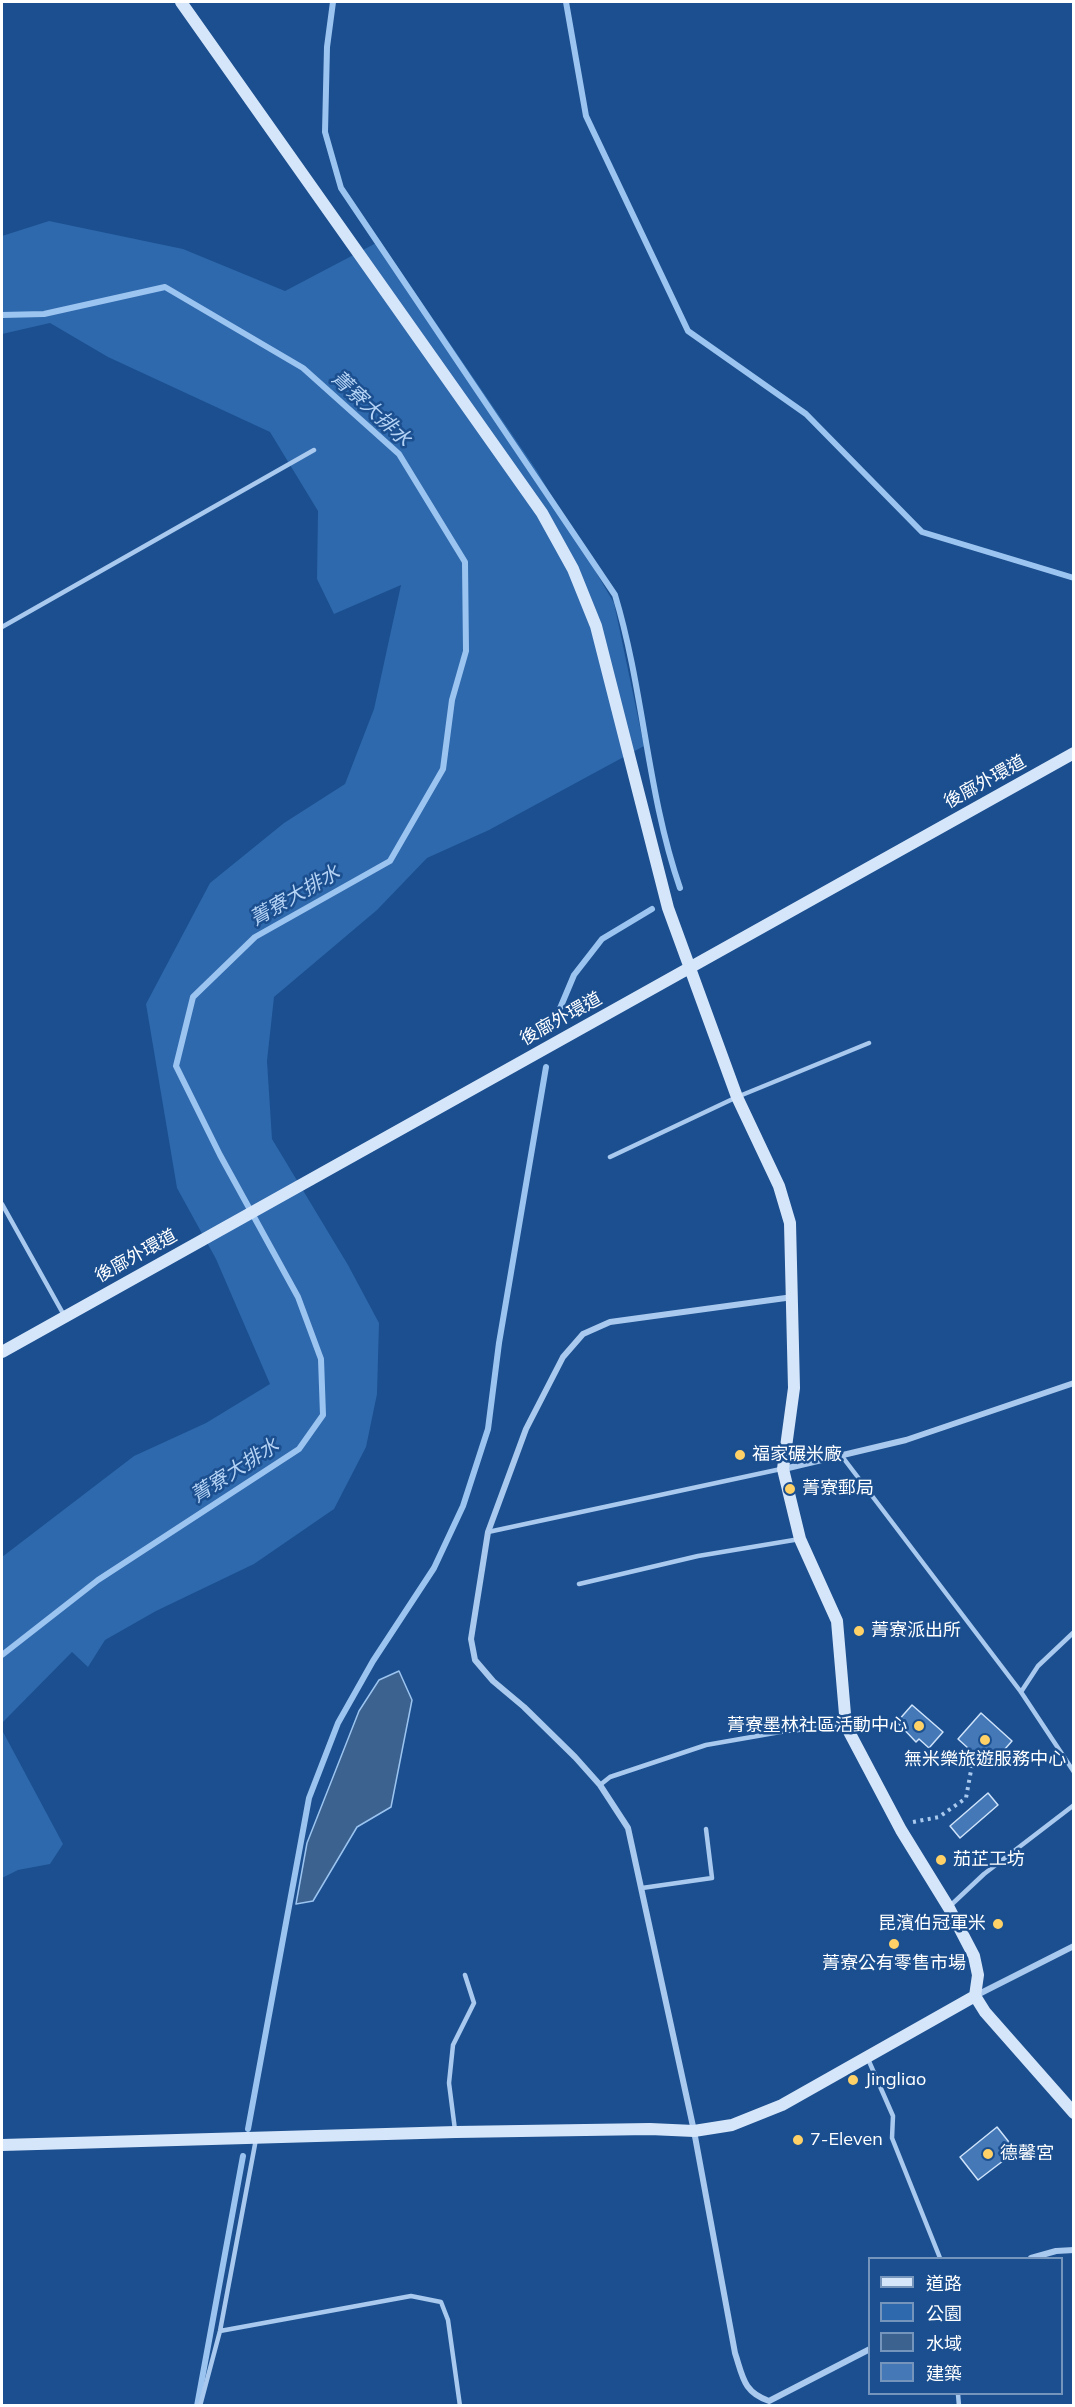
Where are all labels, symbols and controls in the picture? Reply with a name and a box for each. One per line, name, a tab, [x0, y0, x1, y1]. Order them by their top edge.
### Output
water label: 菁寮大排水	[326, 366, 416, 452]
street label: 後廍外環道	[940, 751, 1030, 813]
water label: 菁寮大排水	[246, 861, 344, 931]
street label: 後廍外環道	[516, 988, 606, 1050]
street label: 後廍外環道	[91, 1225, 181, 1287]
water label: 菁寮大排水	[187, 1434, 283, 1508]
place label: 福家碾米廠	[752, 1444, 842, 1466]
marker: 福家碾米廠	[733, 1448, 747, 1462]
place label: 菁寮郵局	[802, 1478, 874, 1500]
marker: 菁寮郵局	[783, 1482, 797, 1496]
place label: 菁寮派出所	[871, 1620, 961, 1642]
marker: 菁寮派出所	[852, 1624, 866, 1638]
place label: 菁寮墨林社區活動中心	[727, 1715, 907, 1737]
marker: 菁寮墨林社區活動中心	[912, 1719, 926, 1733]
marker: 無米樂旅遊服務中心	[978, 1733, 992, 1747]
place label: 無米樂旅遊服務中心	[904, 1749, 1066, 1771]
place label: 茄芷工坊	[953, 1849, 1025, 1871]
marker: 茄芷工坊	[934, 1853, 948, 1867]
place label: 昆濱伯冠軍米	[878, 1913, 986, 1935]
marker: 昆濱伯冠軍米	[991, 1917, 1005, 1931]
marker: 菁寮公有零售市場	[887, 1937, 901, 1951]
place label: 菁寮公有零售市場	[822, 1953, 966, 1975]
place label: Jingliao	[865, 2069, 926, 2091]
marker: Jingliao	[846, 2073, 860, 2087]
place label: 7-Eleven	[810, 2129, 883, 2151]
marker: 7-Eleven	[791, 2133, 805, 2147]
place label: 德馨宮	[1000, 2143, 1054, 2165]
marker: 德馨宮	[981, 2147, 995, 2161]
legend	[868, 2257, 1063, 2395]
text: 道路	[926, 2272, 962, 2295]
text: 公園	[926, 2302, 962, 2325]
text: 水域	[926, 2332, 962, 2355]
text: 建築	[926, 2362, 962, 2385]

